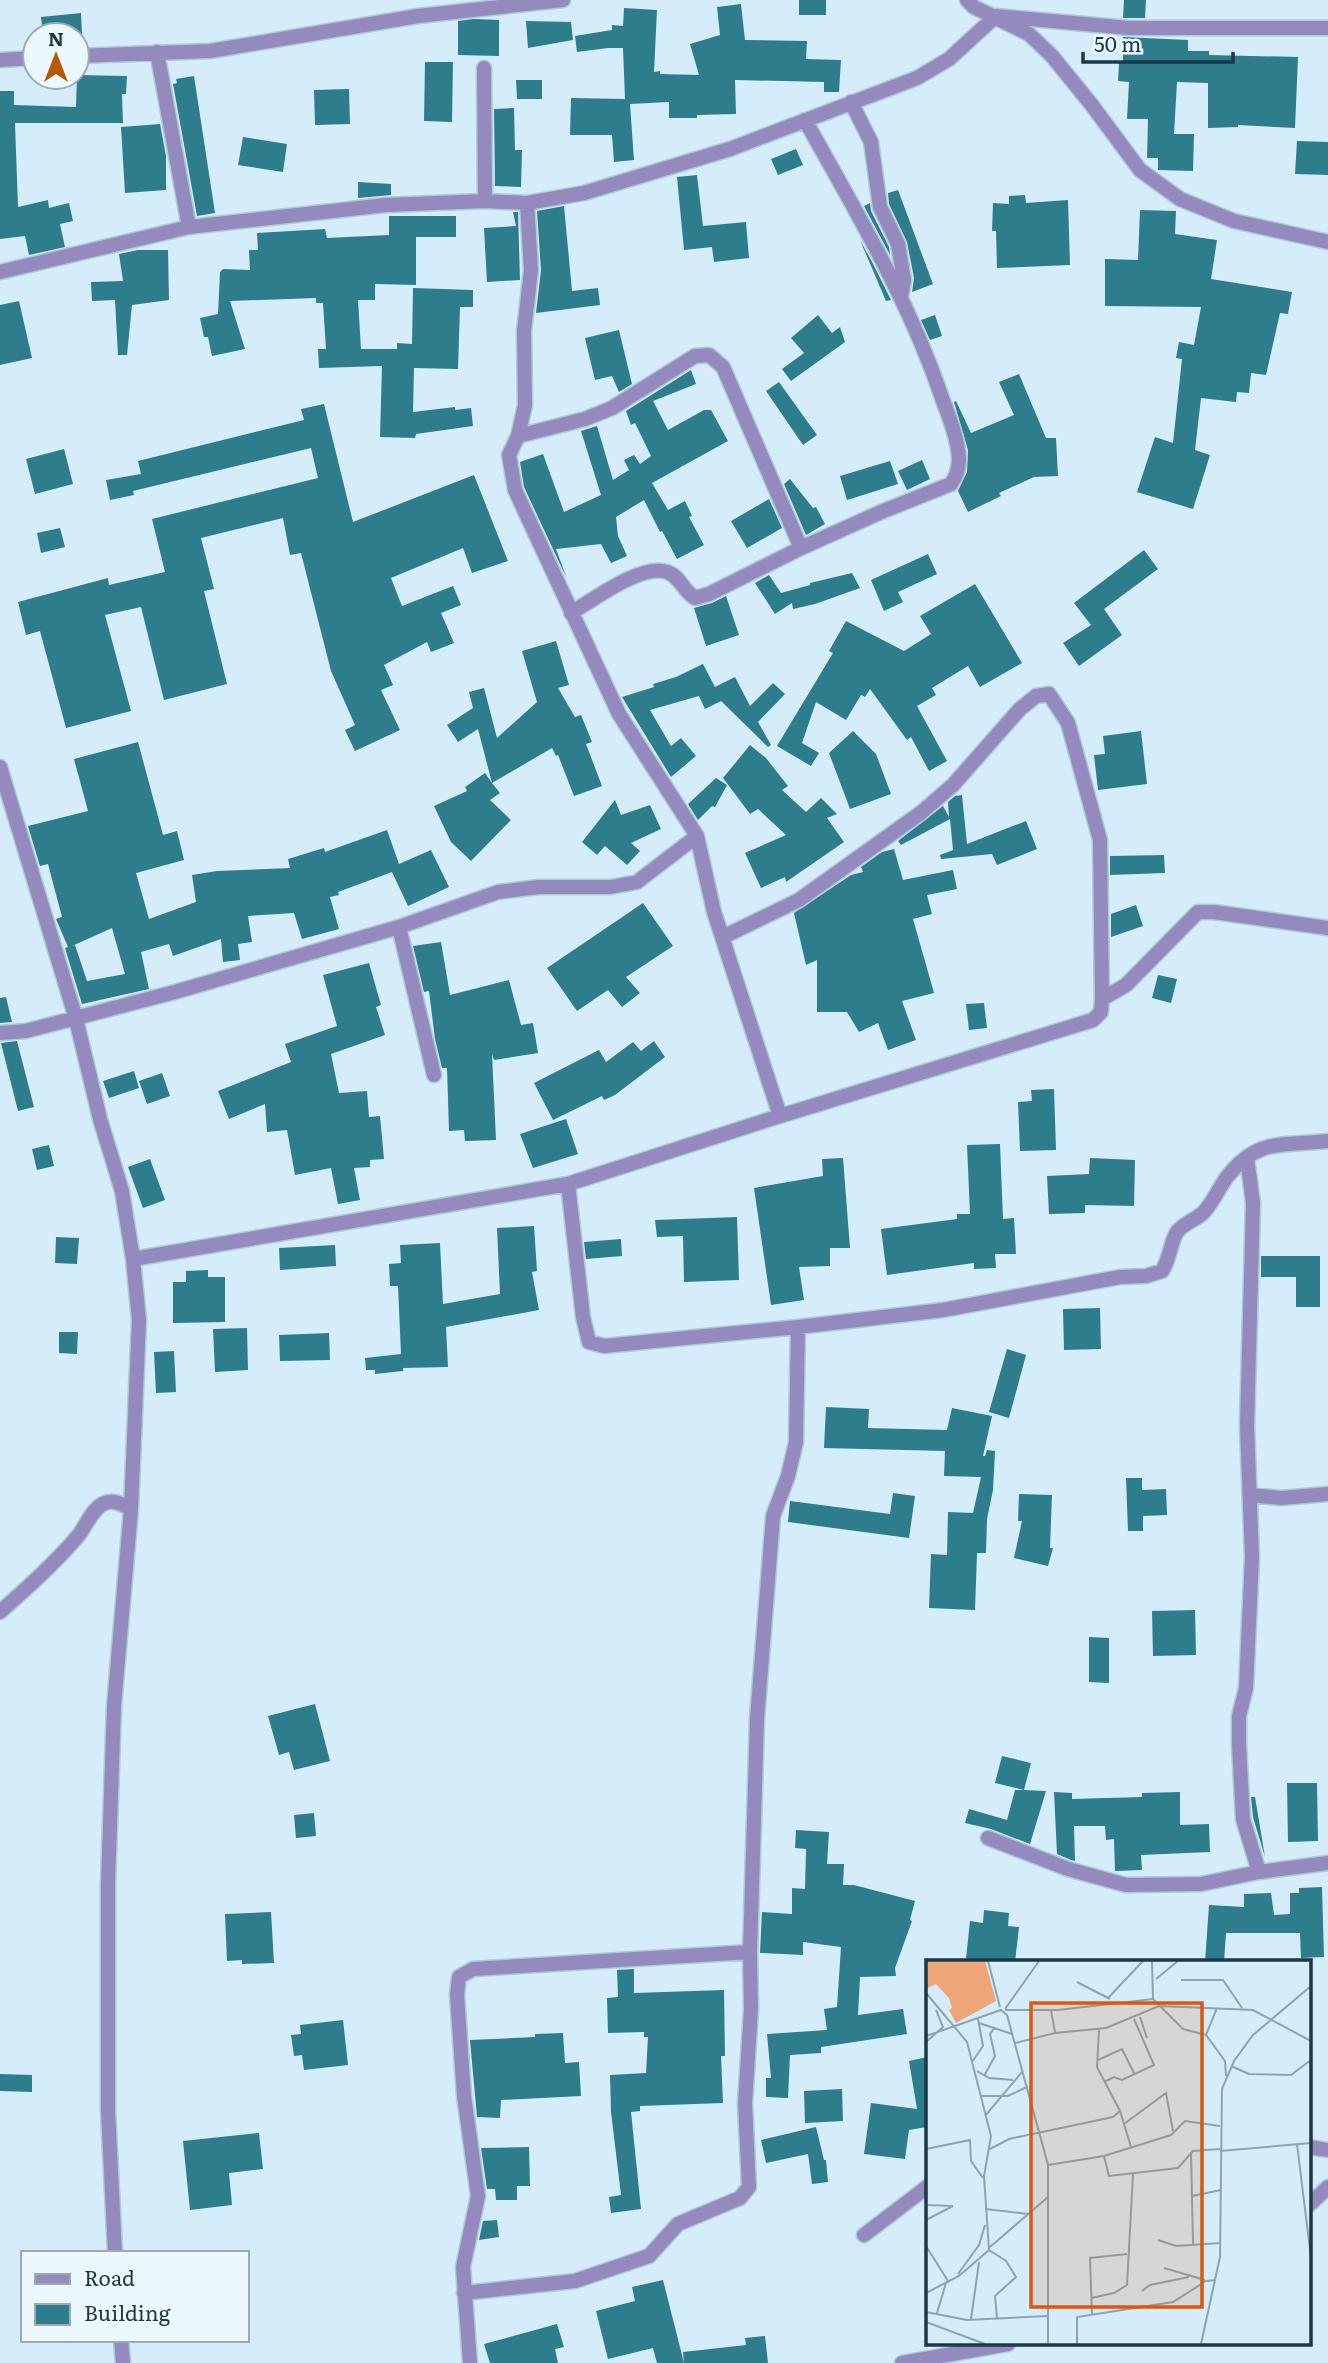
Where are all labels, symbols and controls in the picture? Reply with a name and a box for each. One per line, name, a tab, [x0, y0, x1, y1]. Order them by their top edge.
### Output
north arrow	[21, 21, 91, 91]
scale bar	[1083, 21, 1234, 65]
text: N	[48, 24, 64, 52]
text: 50 m	[1094, 27, 1141, 58]
inset map	[926, 1960, 1310, 2346]
legend	[21, 2251, 248, 2342]
text: Road	[84, 2261, 135, 2292]
text: Building	[84, 2296, 171, 2327]

